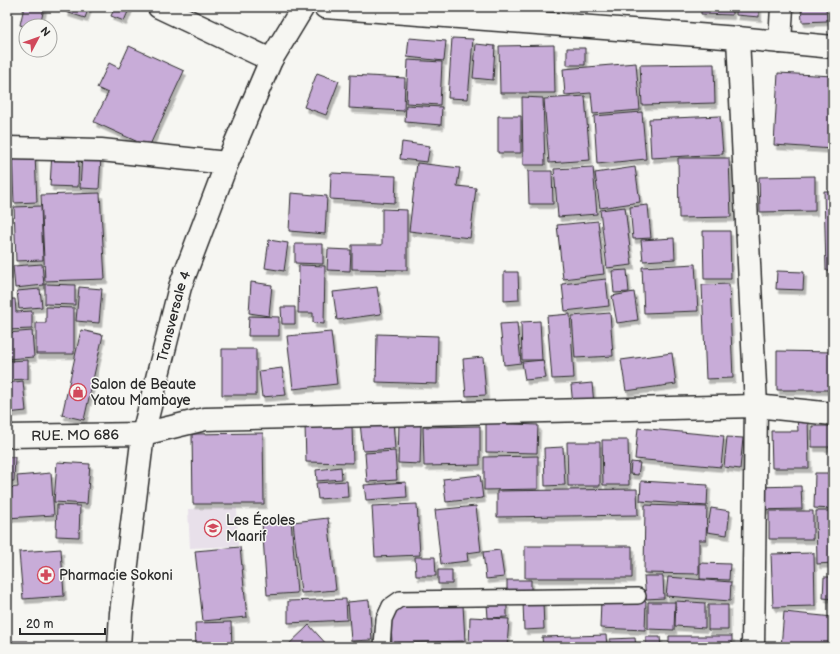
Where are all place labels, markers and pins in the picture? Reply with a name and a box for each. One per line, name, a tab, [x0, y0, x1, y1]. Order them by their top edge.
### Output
place label: Salon de Beaute Yatou Mambaye	[90, 376, 196, 409]
shop icon: Salon de Beaute Yatou Mambaye	[68, 382, 88, 402]
place label: Les Écoles Maarif	[226, 511, 295, 545]
school or university icon: Les Écoles Maarif	[203, 518, 223, 538]
pharmacy icon: Pharmacie Sokoni	[36, 565, 56, 585]
place label: Pharmacie Sokoni	[59, 567, 173, 584]

